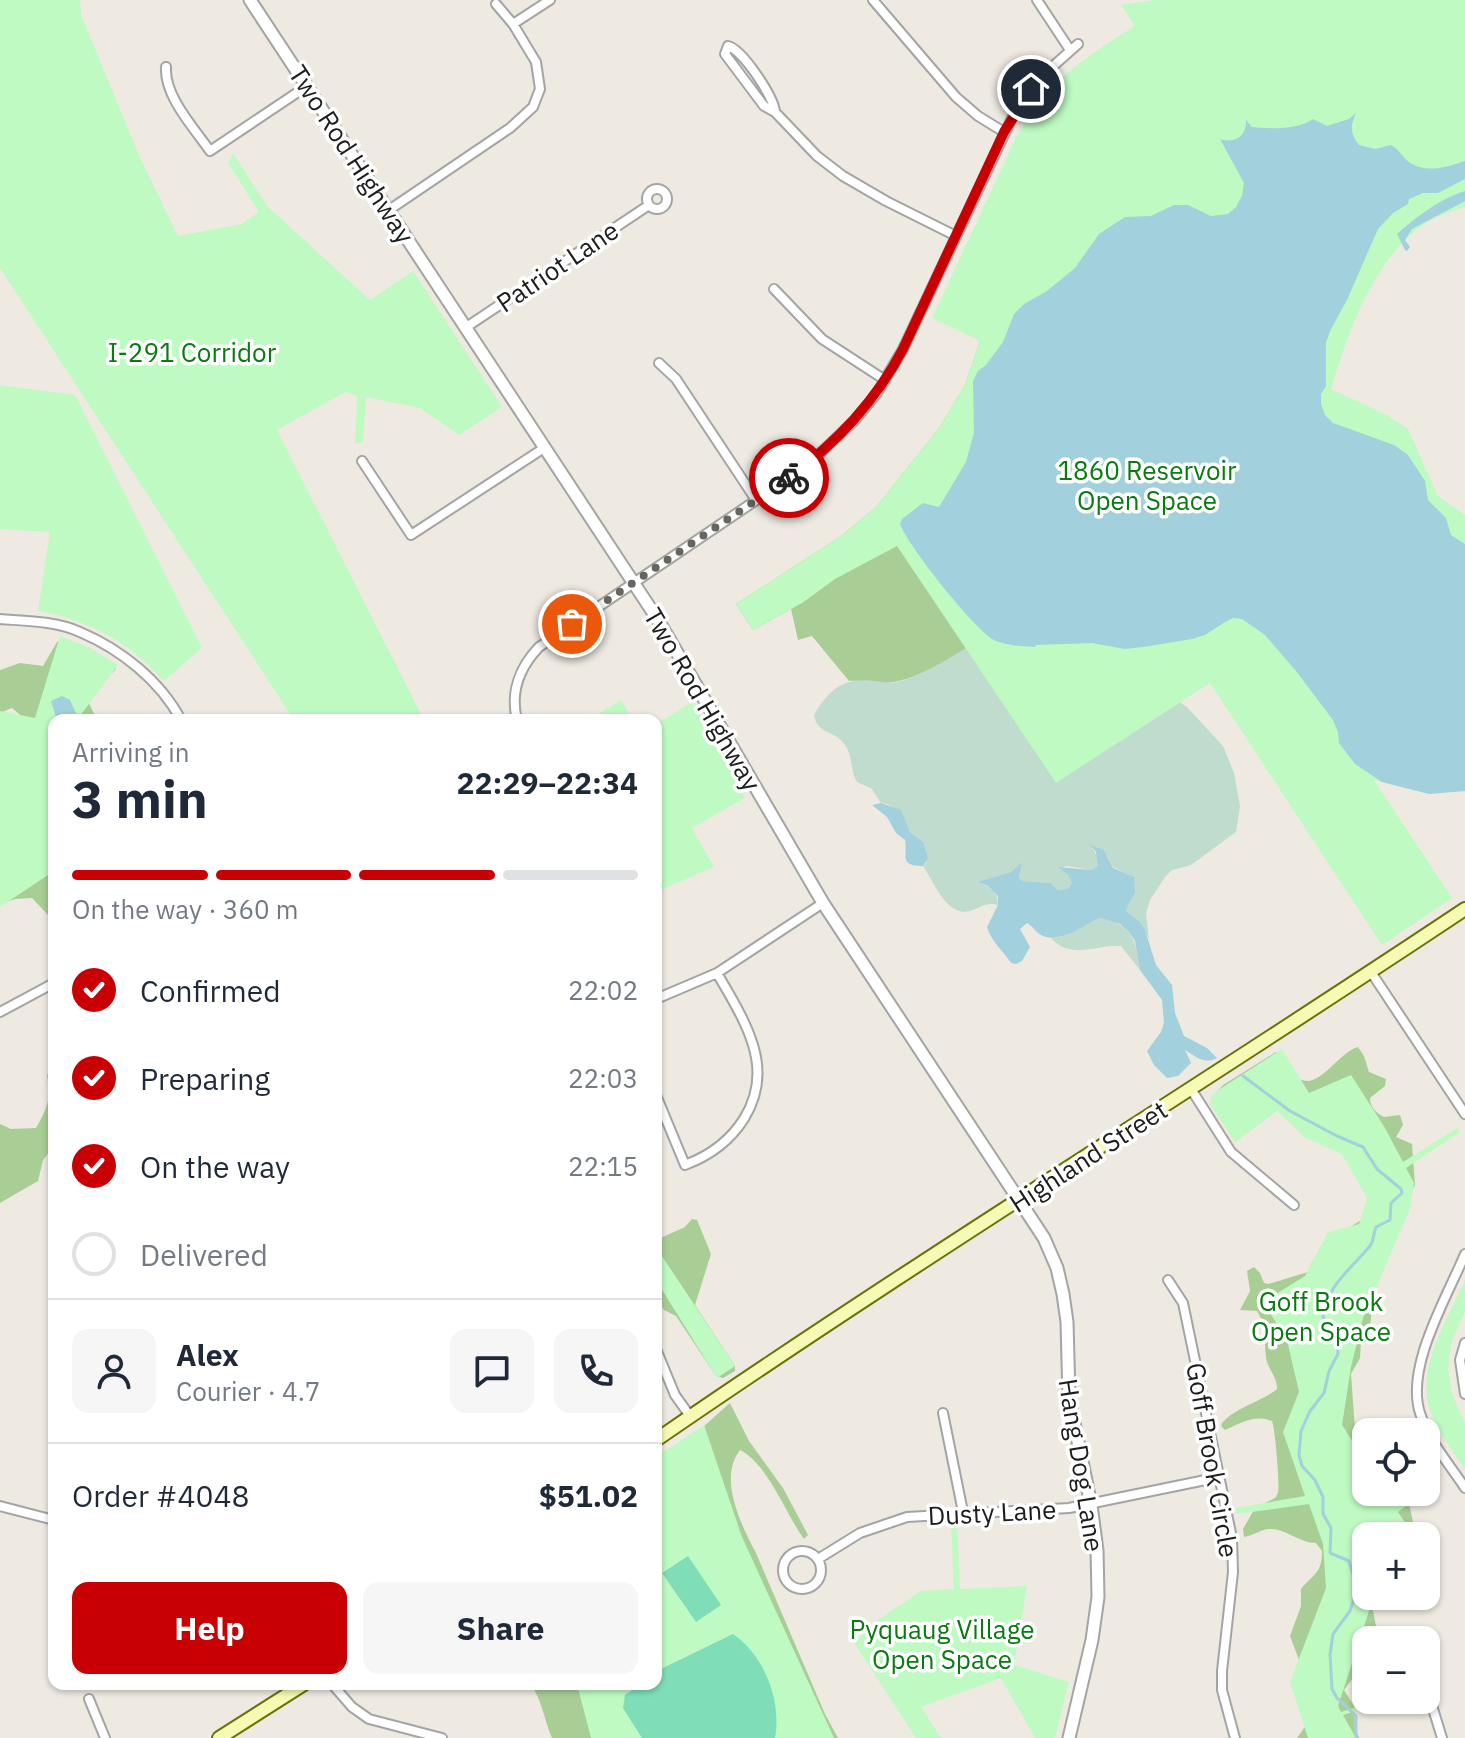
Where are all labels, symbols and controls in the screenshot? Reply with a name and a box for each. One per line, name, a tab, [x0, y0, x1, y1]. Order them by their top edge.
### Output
pin	[997, 55, 1065, 123]
street label: Two Rod Highway	[282, 58, 422, 250]
icon: home	[1009, 67, 1053, 111]
street label: Patriot Lane	[489, 213, 625, 319]
park label: I-291 Corridor	[108, 335, 277, 369]
courier	[749, 438, 829, 518]
park label: 1860 Reservoir Open Space	[1058, 453, 1237, 517]
icon: bike	[767, 456, 811, 500]
pin	[538, 590, 606, 658]
street label: Two Rod Highway	[637, 601, 769, 797]
icon: bag	[550, 602, 594, 646]
text: Arriving in	[72, 735, 189, 769]
text: 22:29–22:34	[457, 763, 638, 802]
text: 3 min	[72, 765, 208, 832]
text: On the way · 360 m	[72, 892, 298, 926]
icon: check	[72, 968, 116, 1012]
text: Confirmed	[140, 971, 281, 1010]
text: 22:02	[568, 973, 638, 1007]
icon: check	[72, 1056, 116, 1100]
text: Preparing	[140, 1059, 270, 1098]
text: 22:03	[568, 1061, 638, 1095]
street label: Highland Street	[1003, 1092, 1173, 1220]
icon: check	[72, 1144, 116, 1188]
text: On the way	[140, 1147, 290, 1186]
text: 22:15	[568, 1149, 638, 1183]
text: Delivered	[140, 1235, 268, 1274]
park label: Goff Brook Open Space	[1251, 1284, 1391, 1348]
button: person	[72, 1329, 156, 1413]
button: chat	[450, 1329, 534, 1413]
button: phone	[554, 1329, 638, 1413]
text: Alex	[176, 1335, 239, 1374]
street label: Goff Brook Circle	[1179, 1360, 1247, 1560]
text: Courier · 4.7	[176, 1374, 320, 1408]
street label: Hang Dog Lane	[1052, 1376, 1112, 1554]
map controls	[1352, 1418, 1440, 1714]
button: locate	[1352, 1418, 1440, 1506]
text: Order #4048	[72, 1476, 249, 1515]
text: $51.02	[539, 1476, 638, 1515]
street label: Dusty Lane	[927, 1492, 1057, 1532]
button: +	[1352, 1522, 1440, 1610]
button: Help	[72, 1582, 347, 1674]
button: Share	[363, 1582, 638, 1674]
park label: Pyquaug Village Open Space	[849, 1612, 1035, 1676]
button: −	[1352, 1626, 1440, 1714]

